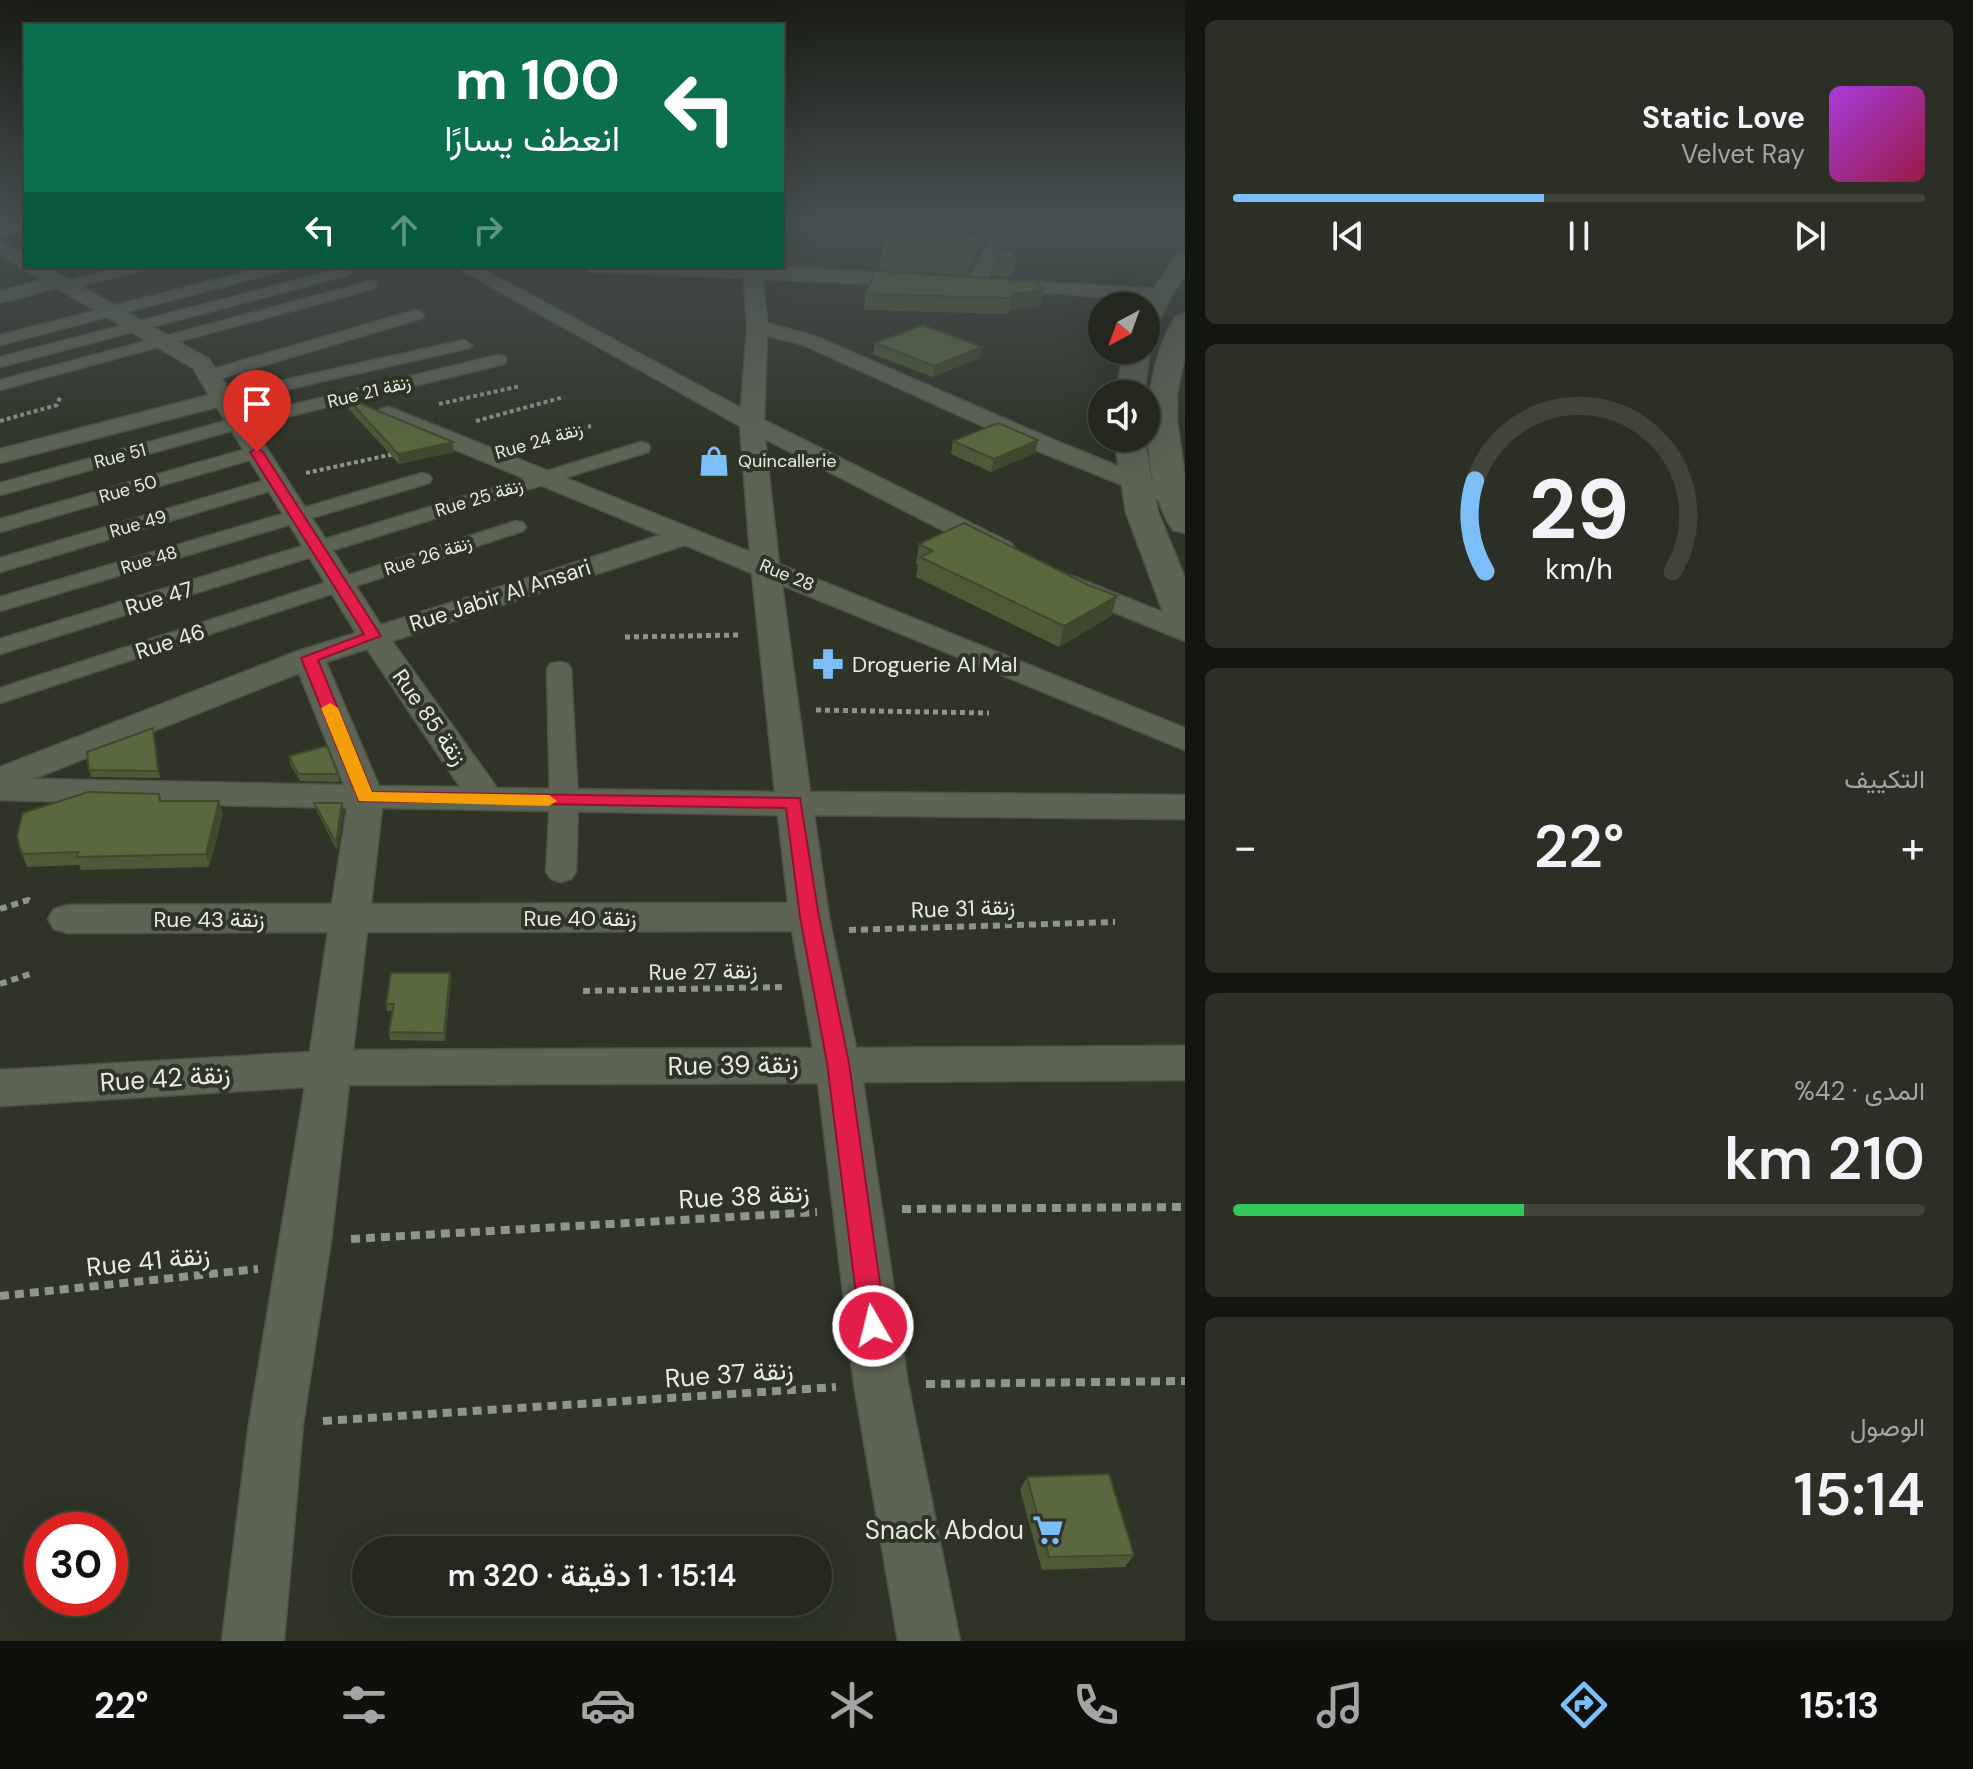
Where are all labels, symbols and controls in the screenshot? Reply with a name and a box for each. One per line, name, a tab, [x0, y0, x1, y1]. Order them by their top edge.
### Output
text: 100 m	[455, 43, 620, 116]
icon: left	[648, 56, 752, 160]
text: Static Love	[1642, 98, 1805, 137]
text: انعطف يسارًا	[444, 115, 620, 162]
text: Velvet Ray	[1681, 137, 1805, 171]
icon: left	[298, 208, 342, 252]
icon: ahead	[382, 208, 426, 252]
icon: right	[466, 208, 510, 252]
icon: previous	[1326, 214, 1370, 258]
icon: pause	[1557, 214, 1601, 258]
icon: next	[1788, 214, 1832, 258]
north arrow	[1088, 292, 1160, 364]
map controls	[1088, 292, 1160, 452]
pin	[223, 370, 291, 452]
street label: Rue 21 زنقة	[325, 370, 413, 414]
button: sound	[1088, 380, 1160, 452]
icon: arrive	[235, 382, 279, 426]
street label: Rue 24 زنقة	[492, 417, 586, 465]
street label: Rue 51	[91, 438, 149, 474]
shop icon: Quincallerie	[697, 444, 731, 478]
place label: Quincallerie	[738, 449, 836, 473]
text: 29	[1529, 455, 1629, 564]
street label: Rue 50	[96, 469, 160, 509]
street label: Rue 25 زنقة	[432, 473, 526, 523]
street label: Rue 49	[107, 504, 169, 544]
street label: Rue 26 زنقة	[381, 531, 475, 581]
street label: Rue 48	[118, 540, 180, 580]
text: km/h	[1545, 551, 1613, 588]
street label: Rue Jabir Al Ansari	[406, 552, 595, 638]
street label: Rue 28	[756, 553, 818, 597]
street label: Rue 47	[122, 575, 196, 622]
street label: Rue 46	[132, 617, 208, 666]
pharmacy icon: Droguerie Al Mal	[811, 647, 845, 681]
place label: Droguerie Al Mal	[852, 650, 1017, 679]
street label: Rue 85 زنقة	[386, 663, 473, 771]
text: التكييف	[1844, 762, 1925, 796]
text: 22°	[1534, 807, 1624, 886]
text: −	[1233, 818, 1257, 876]
text: +	[1901, 818, 1925, 876]
street label: Rue 31 زنقة	[911, 892, 1016, 925]
street label: Rue 40 زنقة	[524, 904, 636, 933]
street label: Rue 43 زنقة	[154, 905, 264, 934]
street label: Rue 27 زنقة	[648, 956, 758, 987]
street label: Rue 39 زنقة	[667, 1047, 799, 1083]
street label: Rue 42 زنقة	[99, 1056, 231, 1100]
text: المدى · 42%	[1794, 1074, 1925, 1108]
text: 210 km	[1724, 1119, 1925, 1198]
street label: Rue 38 زنقة	[678, 1176, 810, 1216]
street label: Rue 41 زنقة	[85, 1238, 211, 1284]
position arrow	[831, 1284, 915, 1368]
street label: Rue 37 زنقة	[664, 1353, 794, 1395]
text: الوصول	[1850, 1410, 1925, 1444]
text: 15:14	[1794, 1455, 1925, 1534]
speed limit sign: 30	[24, 1512, 128, 1616]
place label: Snack Abdou	[865, 1513, 1024, 1547]
supermarket icon: Snack Abdou	[1031, 1513, 1065, 1547]
text: 15:14 · 1 دقيقة · 320 m	[448, 1556, 736, 1595]
icon: filters	[336, 1677, 392, 1733]
icon: car	[580, 1677, 636, 1733]
icon: climate	[824, 1677, 880, 1733]
icon: phone	[1068, 1677, 1124, 1733]
icon: music	[1312, 1677, 1368, 1733]
icon: directions	[1556, 1677, 1612, 1733]
text: 22°	[94, 1682, 149, 1729]
text: 15:13	[1800, 1682, 1879, 1729]

